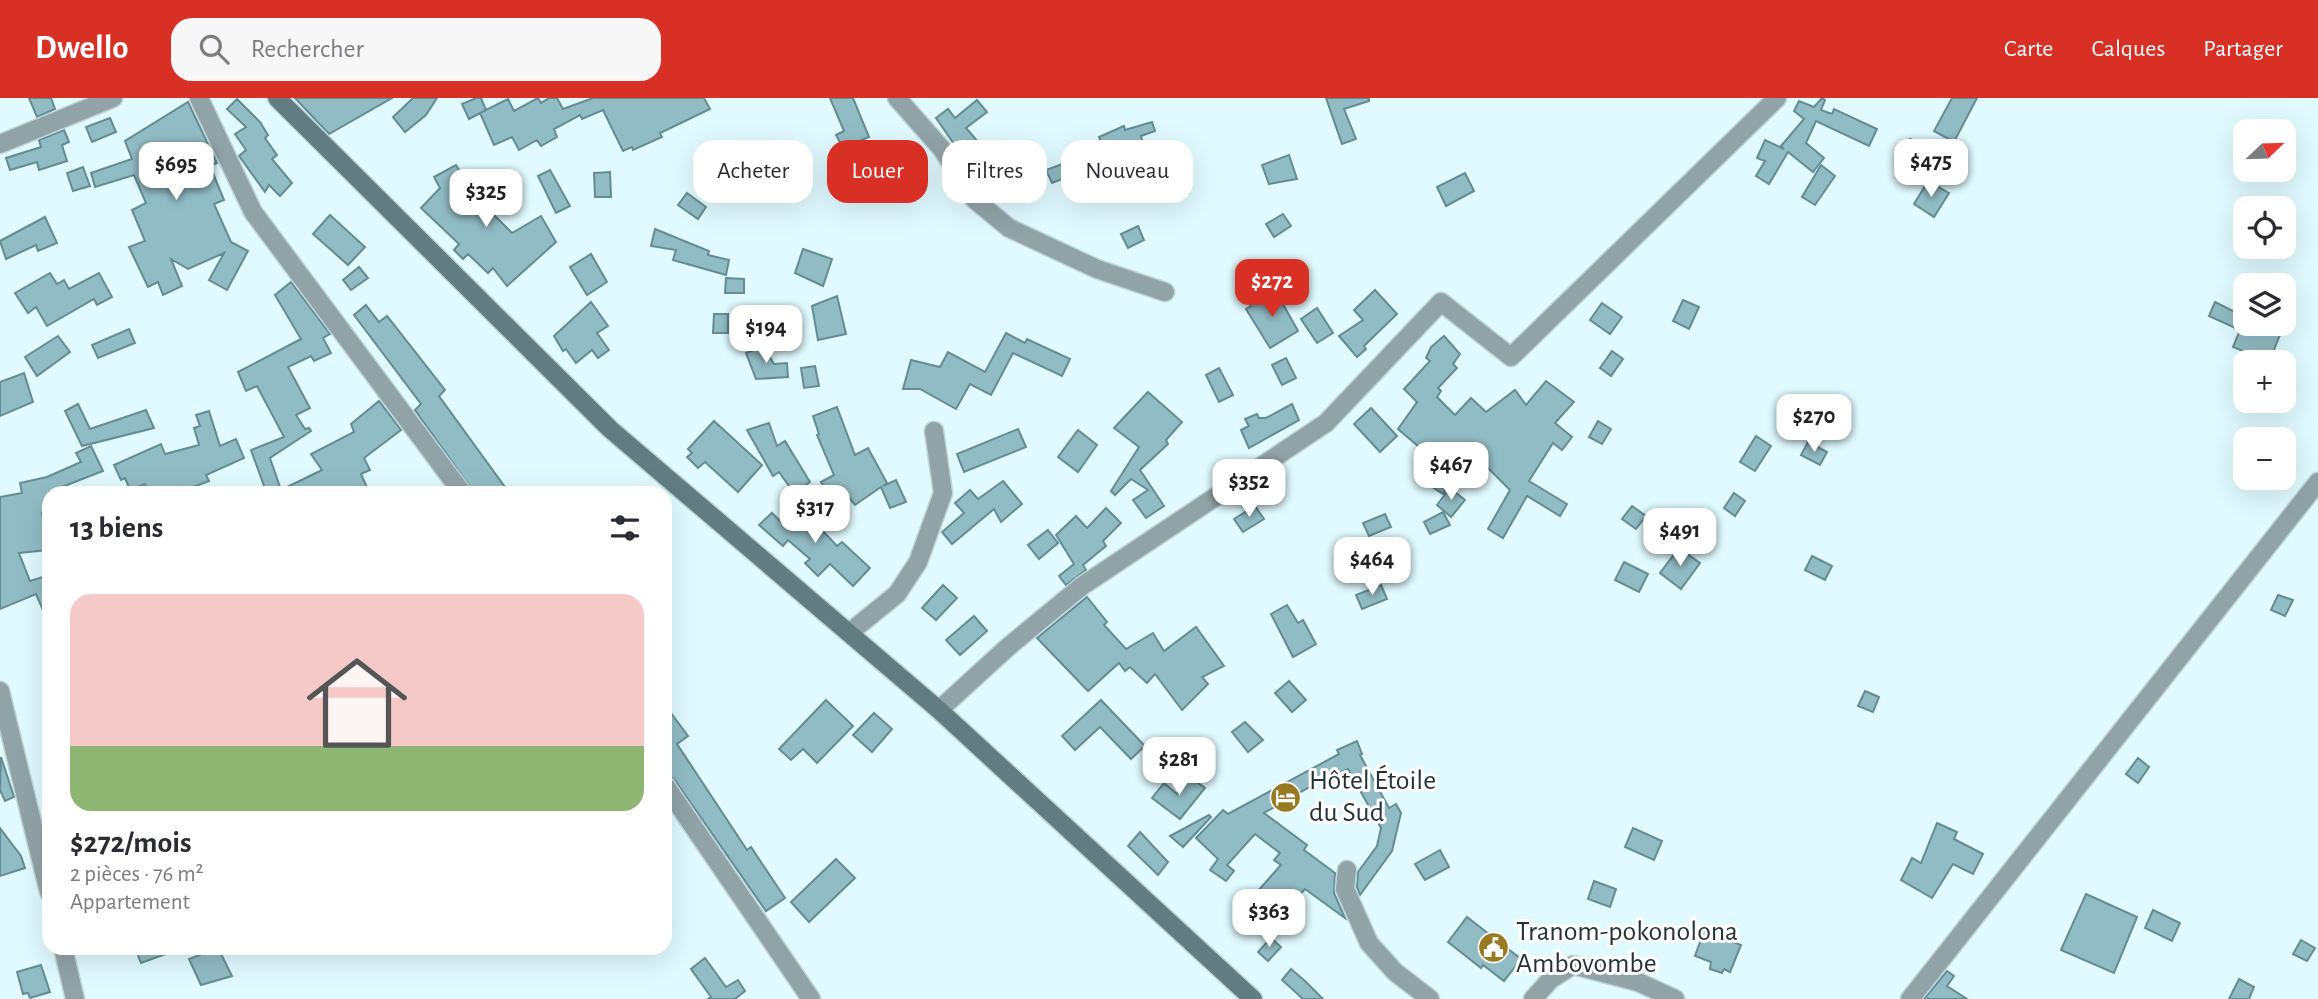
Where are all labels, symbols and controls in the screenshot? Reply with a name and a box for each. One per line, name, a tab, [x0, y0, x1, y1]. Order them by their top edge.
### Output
search box	[171, 18, 661, 81]
icon: search	[195, 30, 233, 68]
text: Dwello	[35, 32, 129, 65]
text: Rechercher	[251, 36, 364, 62]
text: Carte	[2004, 37, 2053, 61]
text: Calques	[2091, 37, 2165, 61]
text: Partager	[2203, 37, 2283, 61]
north arrow	[2233, 119, 2296, 182]
map controls	[2233, 119, 2296, 490]
chip: Acheter	[693, 140, 813, 203]
chip: Louer	[827, 140, 928, 203]
chip: Filtres	[942, 140, 1047, 203]
chip: Nouveau	[1061, 140, 1193, 203]
pin: $475	[1890, 140, 1972, 199]
pin: $695	[135, 142, 217, 202]
text: $475	[1910, 150, 1952, 173]
text: $695	[155, 153, 197, 176]
pin: $325	[445, 170, 527, 229]
text: $325	[465, 180, 507, 203]
button: locate	[2233, 196, 2296, 259]
pin: $272	[1231, 260, 1313, 319]
text: $272	[1251, 270, 1293, 293]
button: layers	[2233, 273, 2296, 336]
pin: $194	[725, 306, 807, 365]
text: $194	[745, 316, 787, 339]
button: +	[2233, 350, 2296, 413]
pin: $270	[1773, 394, 1855, 454]
text: $270	[1792, 405, 1836, 428]
button: −	[2233, 427, 2296, 490]
pin: $467	[1410, 442, 1492, 502]
text: $467	[1430, 453, 1472, 476]
pin: $352	[1208, 460, 1290, 519]
text: $352	[1228, 470, 1270, 493]
pin: $317	[774, 486, 856, 545]
text: $317	[796, 496, 834, 519]
pin: $491	[1639, 508, 1721, 568]
icon: filters	[606, 509, 644, 547]
text: 13 biens	[70, 513, 163, 543]
text: $491	[1659, 519, 1701, 542]
pin: $464	[1331, 538, 1413, 597]
text: $464	[1350, 548, 1394, 571]
icon: home	[294, 640, 420, 766]
pin: $281	[1138, 738, 1220, 797]
text: $281	[1159, 748, 1199, 771]
place label: Hôtel Étoile du Sud	[1309, 764, 1436, 827]
hotel icon: Hôtel Étoile du Sud	[1269, 780, 1303, 814]
text: $272/mois	[70, 828, 192, 858]
text: 2 pièces · 76 m²	[70, 863, 204, 886]
pin: $363	[1228, 890, 1310, 949]
text: Appartement	[70, 891, 190, 914]
text: $363	[1248, 900, 1290, 923]
place label: Tranom-pokonolona Ambovombe	[1516, 918, 1738, 978]
public building icon: Tranom-pokonolona Ambovombe	[1476, 931, 1510, 965]

